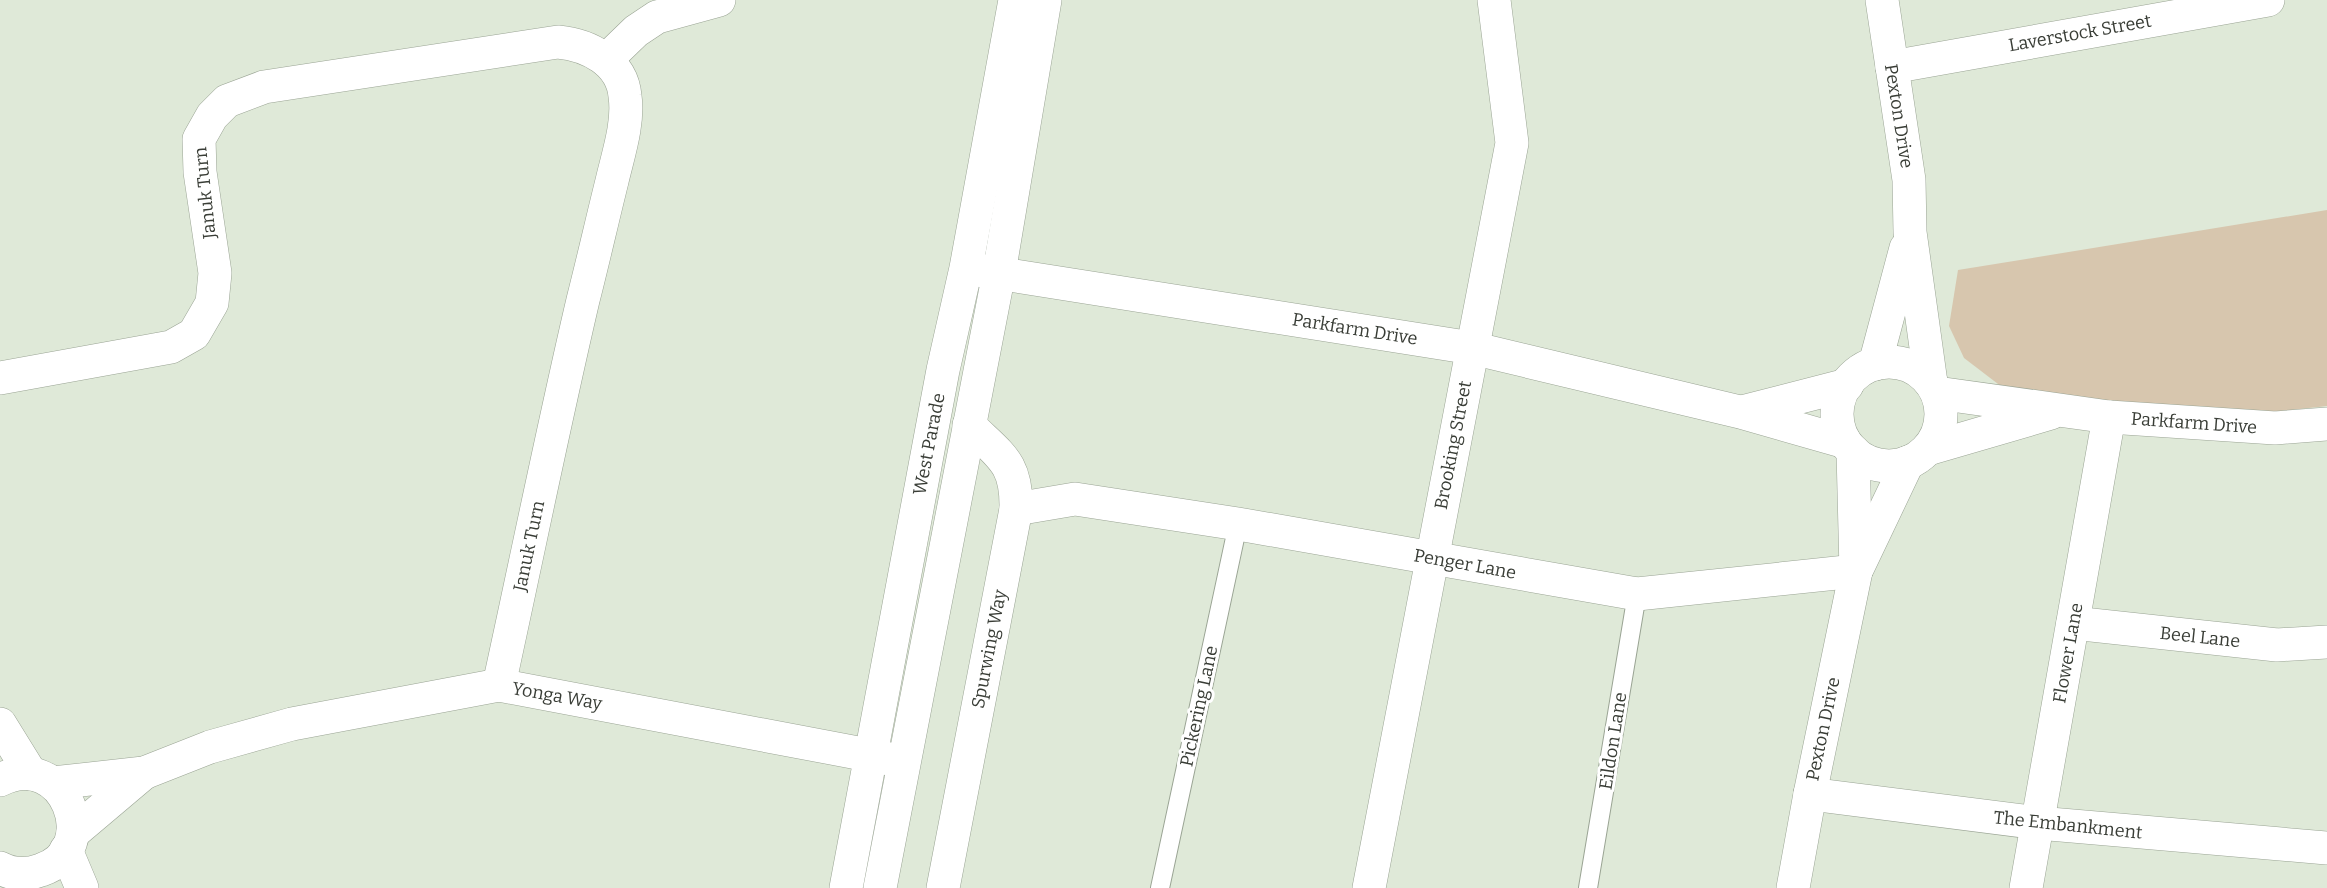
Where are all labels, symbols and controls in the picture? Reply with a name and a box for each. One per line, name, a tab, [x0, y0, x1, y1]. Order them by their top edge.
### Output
street label: Laverstock Street	[2007, 10, 2154, 56]
street label: Pexton Drive	[1880, 62, 1918, 170]
street label: Januk Turn	[189, 145, 221, 241]
street label: Parkfarm Drive	[1291, 308, 1419, 350]
street label: Brooking Street	[1430, 378, 1476, 511]
street label: West Parade	[908, 391, 950, 497]
street label: Parkfarm Drive	[2130, 408, 2258, 438]
street label: Januk Turn	[508, 498, 549, 594]
street label: Penger Lane	[1412, 544, 1518, 584]
street label: Spurwing Way	[967, 587, 1011, 710]
street label: Flower Lane	[2048, 601, 2088, 705]
street label: Beel Lane	[2159, 622, 2241, 652]
street label: Pickering Lane	[1175, 643, 1223, 769]
street label: Pexton Drive	[1801, 675, 1845, 783]
street label: Yonga Way	[510, 677, 604, 715]
street label: Eildon Lane	[1594, 691, 1632, 791]
street label: The Embankment	[1992, 806, 2144, 844]

